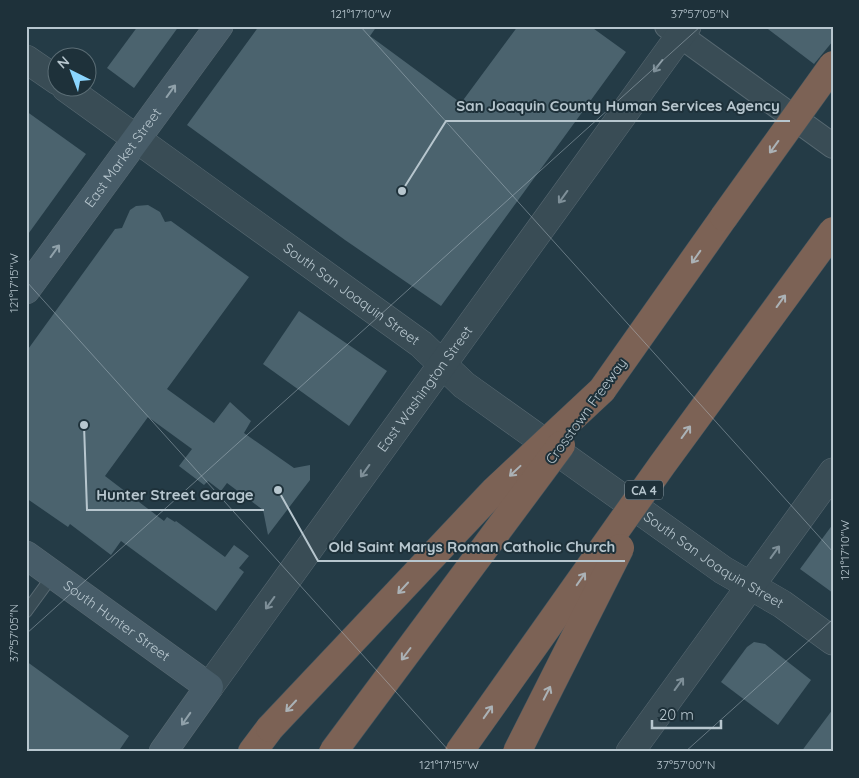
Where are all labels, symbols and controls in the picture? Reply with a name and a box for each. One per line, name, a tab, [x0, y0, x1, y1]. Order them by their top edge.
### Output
text: 121°17'10"W	[331, 6, 391, 21]
text: 37°57'05"N	[671, 6, 729, 21]
north arrow	[48, 48, 98, 98]
text: N	[53, 52, 73, 72]
one-way arrow	[653, 59, 663, 73]
one-way arrow	[166, 84, 176, 98]
callout: San Joaquin County Human Services Agency	[446, 91, 790, 121]
text: San Joaquin County Human Services Agency	[456, 96, 780, 115]
street label: East Market Street	[80, 104, 165, 211]
one-way arrow	[769, 140, 779, 154]
one-way arrow	[557, 190, 568, 203]
street label: South San Joaquin Street	[280, 239, 423, 349]
one-way arrow	[50, 244, 60, 258]
one-way arrow	[691, 250, 701, 264]
text: 121°17'15"W	[6, 253, 21, 313]
one-way arrow	[776, 295, 787, 308]
street label: East Washington Street	[373, 322, 476, 455]
street label: Crosstown Freeway	[541, 354, 631, 468]
one-way arrow	[680, 426, 691, 440]
one-way arrow	[360, 464, 370, 478]
one-way arrow	[509, 465, 522, 477]
callout: Hunter Street Garage	[87, 480, 264, 510]
road number: CA 4	[625, 480, 663, 500]
text: Hunter Street Garage	[96, 485, 254, 504]
street label: South San Joaquin Street	[640, 507, 787, 612]
text: 121°17'10"W	[837, 520, 852, 580]
callout: Old Saint Marys Roman Catholic Church	[318, 531, 625, 561]
text: Old Saint Marys Roman Catholic Church	[329, 537, 615, 556]
one-way arrow	[770, 546, 780, 560]
one-way arrow	[576, 572, 586, 586]
street label: South Hunter Street	[60, 576, 174, 665]
one-way arrow	[397, 581, 409, 594]
one-way arrow	[265, 596, 275, 610]
text: 37°57'05"N	[6, 604, 21, 662]
one-way arrow	[401, 647, 411, 661]
one-way arrow	[674, 677, 684, 691]
one-way arrow	[542, 685, 552, 700]
scale bar	[652, 698, 720, 730]
one-way arrow	[285, 700, 297, 712]
one-way arrow	[483, 705, 493, 719]
text: 20 m	[659, 705, 694, 724]
one-way arrow	[181, 712, 191, 726]
text: 121°17'15"W	[419, 757, 479, 772]
text: 37°57'00"N	[656, 757, 716, 772]

